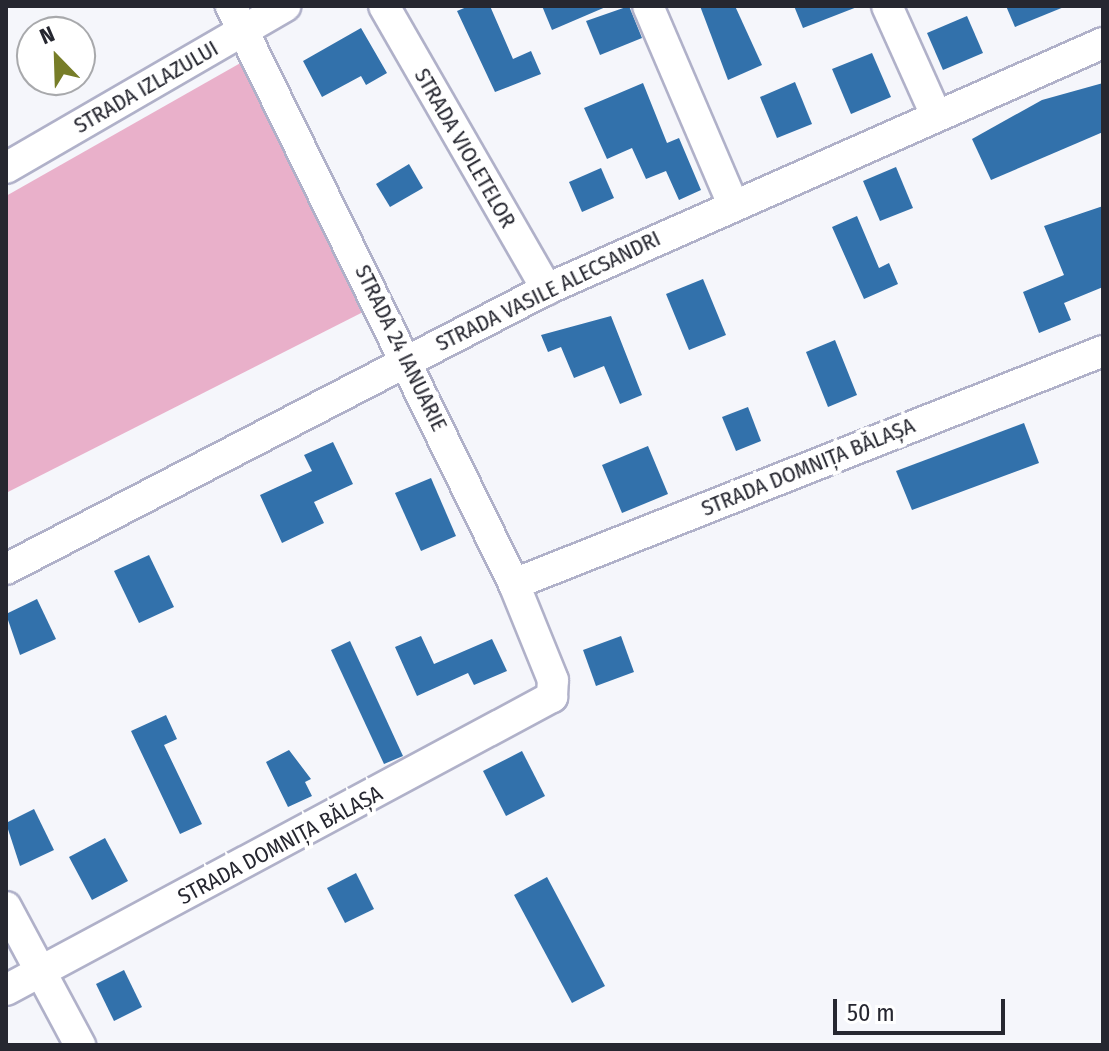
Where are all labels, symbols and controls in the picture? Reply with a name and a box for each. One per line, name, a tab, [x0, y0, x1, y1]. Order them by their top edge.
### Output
north arrow	[16, 16, 96, 96]
text: N	[36, 20, 59, 50]
street label: STRADA IZLAZULUI	[69, 35, 223, 139]
street label: STRADA VIOLETELOR	[409, 64, 521, 232]
street label: STRADA VASILE ALECSANDRI	[431, 225, 665, 357]
street label: STRADA 24 IANUARIE	[349, 261, 453, 435]
street label: STRADA DOMNIȚA BĂLAȘA	[697, 412, 919, 522]
street label: STRADA DOMNIȚA BĂLAȘA	[173, 780, 387, 910]
scale bar	[837, 983, 1009, 1033]
text: 50 m	[847, 999, 895, 1027]

